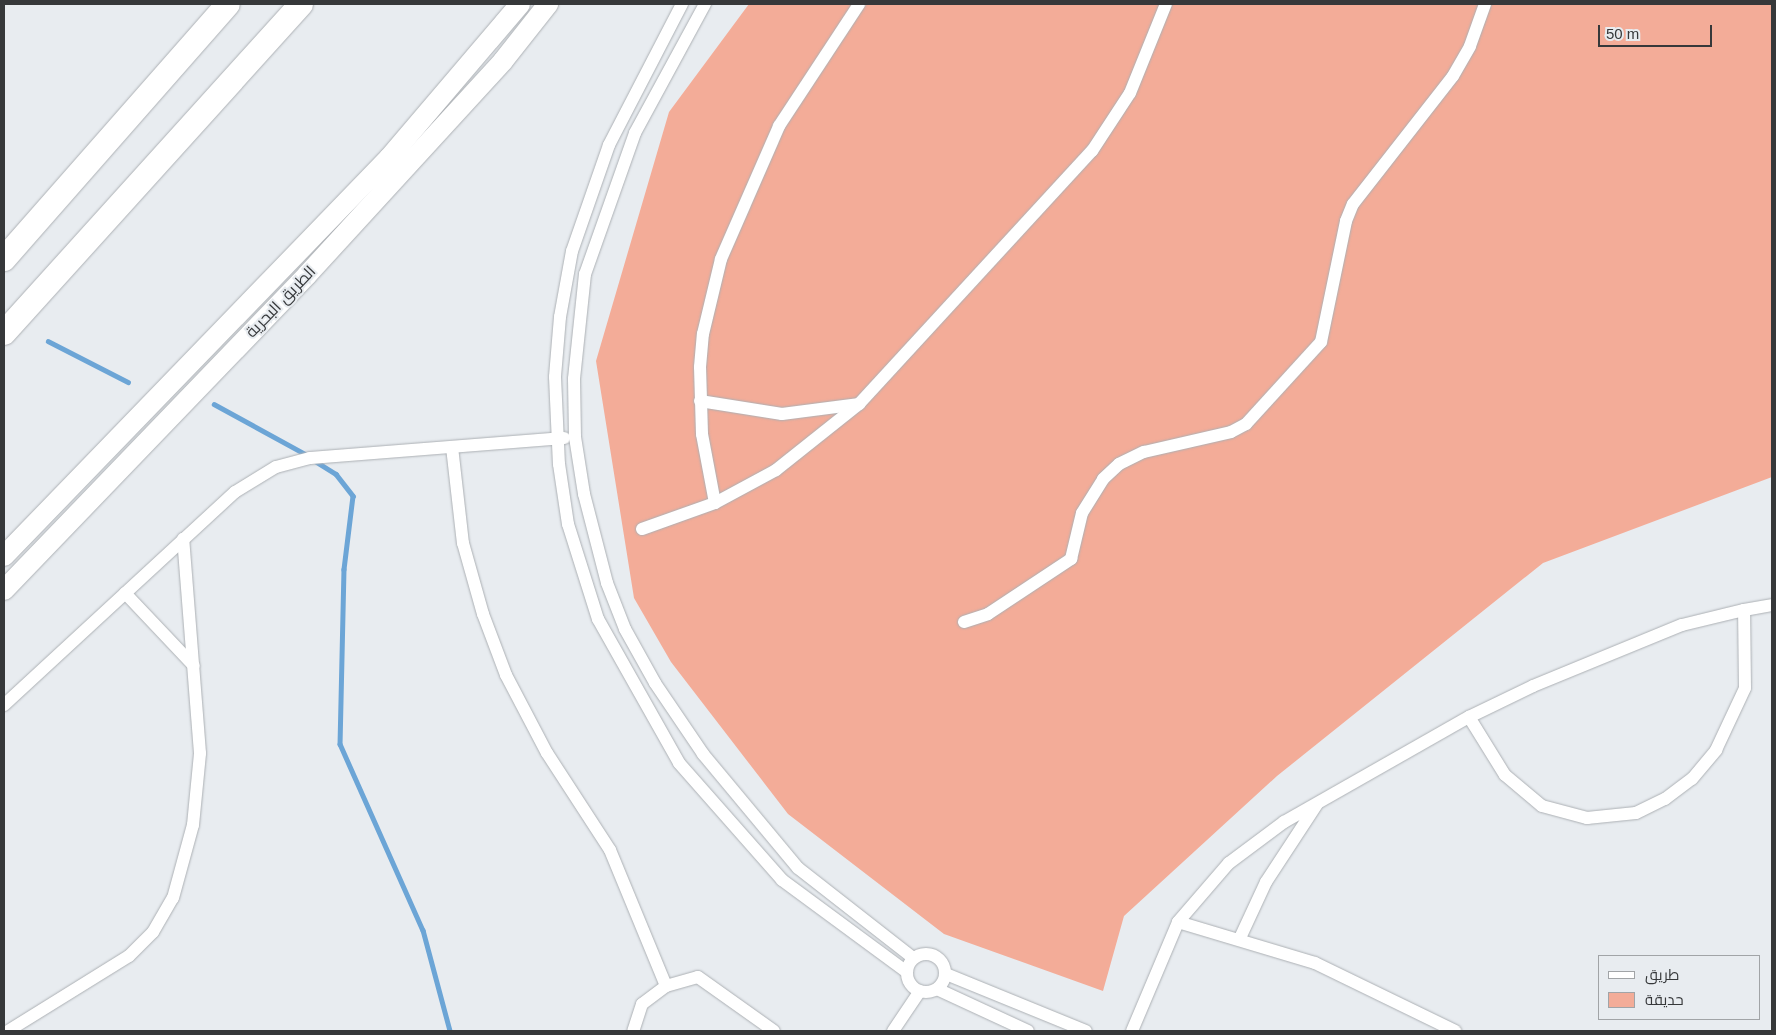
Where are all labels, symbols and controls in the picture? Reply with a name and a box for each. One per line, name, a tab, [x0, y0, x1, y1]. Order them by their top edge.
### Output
scale bar	[1601, 15, 1715, 47]
text: 50 m	[1606, 25, 1639, 42]
street label: الطريق البحرية	[242, 262, 320, 342]
legend	[1598, 955, 1761, 1020]
text: طريق	[1645, 966, 1679, 983]
text: حديقة	[1645, 991, 1684, 1008]

